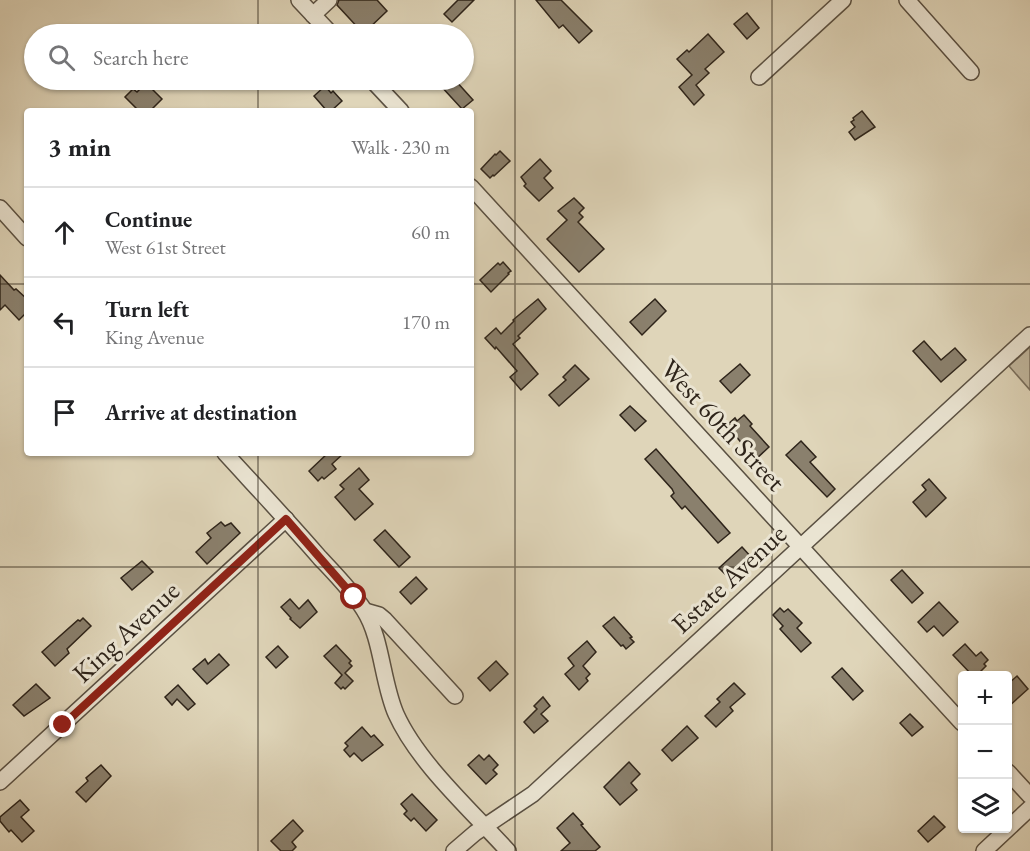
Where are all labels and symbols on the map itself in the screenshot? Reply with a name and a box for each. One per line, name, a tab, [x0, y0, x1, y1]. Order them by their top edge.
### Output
street label: West 60th Street	[653, 351, 794, 498]
street label: Estate Avenue	[664, 516, 794, 641]
street label: King Avenue	[65, 573, 187, 690]
route start	[340, 583, 366, 609]
route end	[49, 711, 75, 737]

